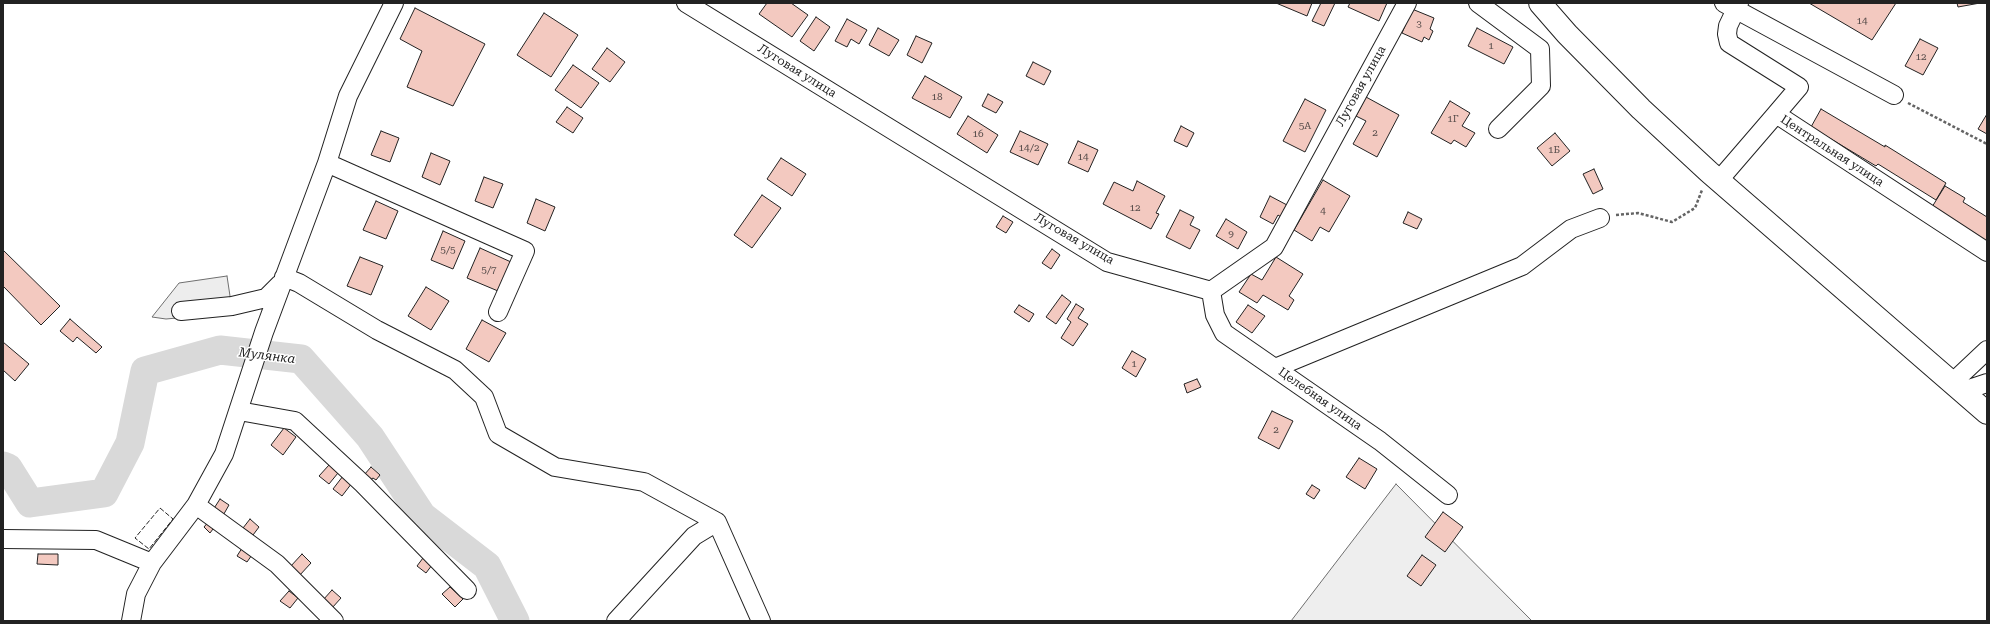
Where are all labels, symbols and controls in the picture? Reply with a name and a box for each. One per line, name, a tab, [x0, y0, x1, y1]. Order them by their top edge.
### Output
house number: 14	[1856, 15, 1868, 27]
house number: 3	[1416, 18, 1422, 30]
house number: 1	[1488, 40, 1494, 52]
street label: Луговая улица	[755, 41, 839, 101]
street label: Луговая улица	[1333, 43, 1389, 129]
house number: 12	[1915, 51, 1927, 63]
house number: 18	[931, 91, 943, 103]
street label: Центральная улица	[1778, 112, 1886, 190]
house number: 1Г	[1447, 113, 1459, 125]
house number: 5А	[1299, 120, 1311, 132]
house number: 2	[1372, 127, 1378, 139]
house number: 16	[972, 128, 984, 140]
house number: 14/2	[1019, 142, 1039, 154]
house number: 1Б	[1548, 144, 1560, 156]
house number: 14	[1077, 151, 1089, 163]
house number: 12	[1129, 202, 1141, 214]
house number: 4	[1320, 205, 1326, 217]
street label: Луговая улица	[1032, 210, 1116, 268]
house number: 9	[1228, 228, 1234, 240]
house number: 5/5	[440, 244, 456, 256]
house number: 5/7	[481, 264, 497, 276]
water label: Мулянка	[238, 345, 296, 367]
house number: 1	[1131, 358, 1137, 370]
street label: Целебная улица	[1275, 365, 1365, 433]
house number: 2	[1273, 424, 1279, 436]

